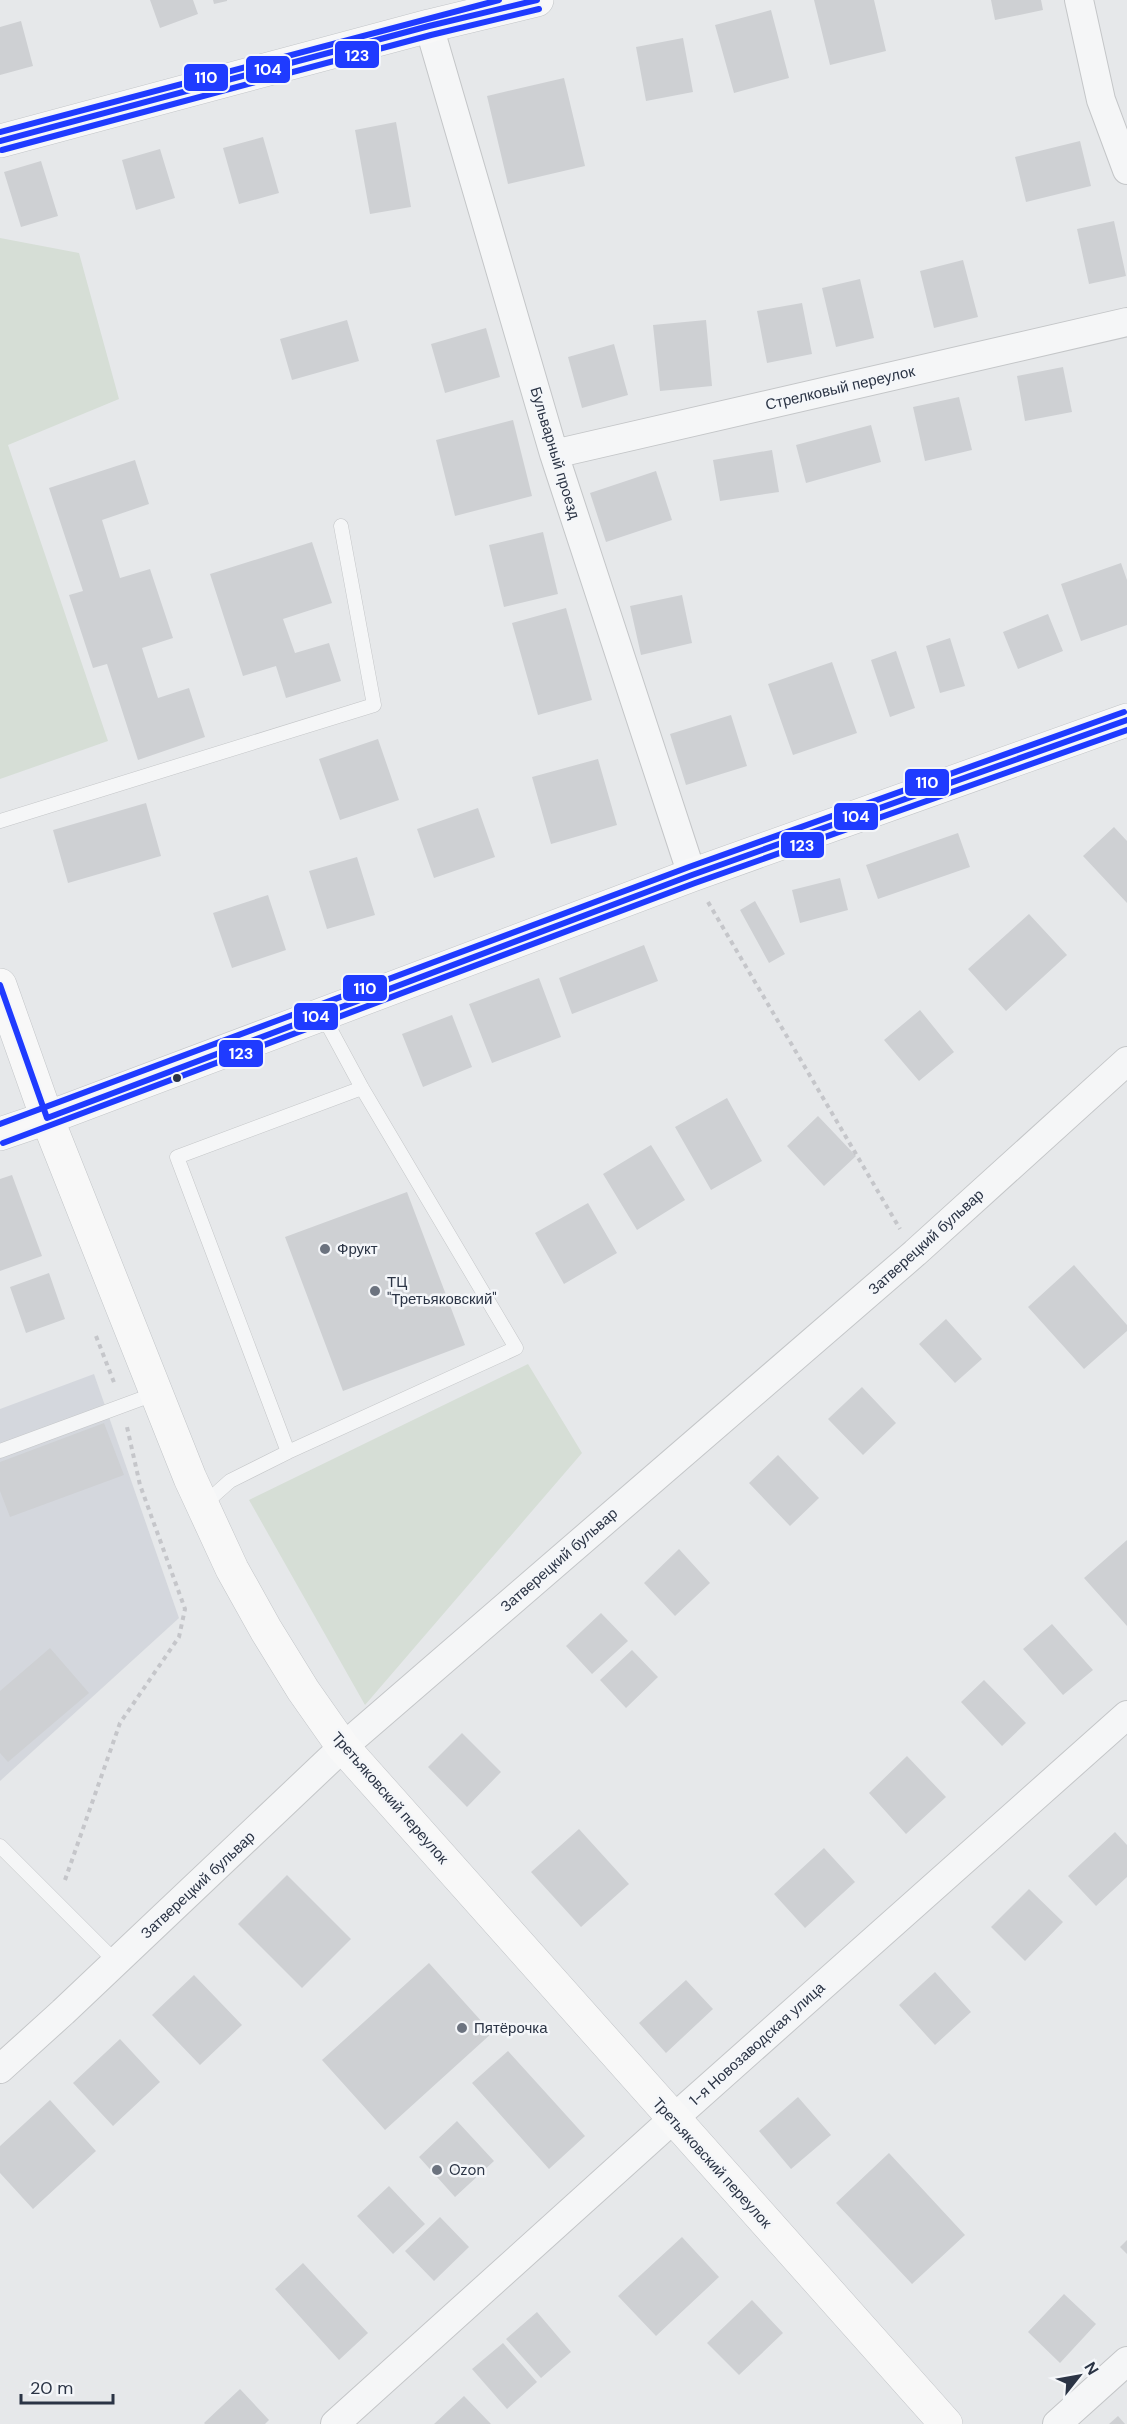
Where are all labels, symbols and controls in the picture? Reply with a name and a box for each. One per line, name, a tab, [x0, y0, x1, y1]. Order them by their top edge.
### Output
line badge: 123	[334, 40, 380, 69]
text: 123	[345, 45, 369, 66]
line badge: 104	[245, 55, 291, 84]
text: 104	[254, 59, 282, 80]
line badge: 110	[183, 63, 229, 92]
text: 110	[195, 67, 217, 88]
street label: Стрелковый переулок	[763, 361, 917, 415]
street label: Бульварный проезд	[525, 384, 585, 522]
line badge: 110	[904, 768, 950, 797]
text: 110	[916, 772, 938, 793]
line badge: 104	[833, 802, 879, 831]
text: 104	[842, 806, 870, 827]
line badge: 123	[780, 831, 825, 859]
text: 123	[790, 835, 814, 856]
line badge: 110	[342, 974, 388, 1002]
text: 110	[354, 978, 376, 999]
line badge: 104	[293, 1002, 339, 1031]
text: 104	[302, 1006, 330, 1027]
line badge: 123	[218, 1039, 264, 1068]
text: 123	[229, 1043, 253, 1064]
unlabelled marker	[171, 1072, 183, 1084]
street label: Затверецкий бульвар	[864, 1185, 988, 1299]
place label: Фрукт	[337, 1239, 378, 1259]
marker: Фрукт	[318, 1242, 332, 1256]
place label: ТЦ "Третьяковский"	[387, 1272, 497, 1309]
marker: ТЦ "Третьяковский"	[368, 1284, 382, 1298]
street label: Затверецкий бульвар	[496, 1504, 622, 1616]
street label: Третьяковский переулок	[327, 1728, 453, 1869]
street label: Затверецкий бульвар	[137, 1827, 259, 1943]
street label: 1-я Новозаводская улица	[685, 1977, 830, 2110]
place label: Пятёрочка	[474, 2018, 548, 2038]
marker: Пятёрочка	[455, 2021, 469, 2035]
street label: Третьяковский переулок	[648, 2094, 776, 2233]
place label: Ozon	[449, 2160, 485, 2180]
marker: Ozon	[430, 2163, 444, 2177]
north arrow	[1049, 2346, 1109, 2406]
text: N	[1079, 2358, 1103, 2379]
scale bar	[21, 2367, 112, 2405]
text: 20 m	[30, 2376, 73, 2400]

